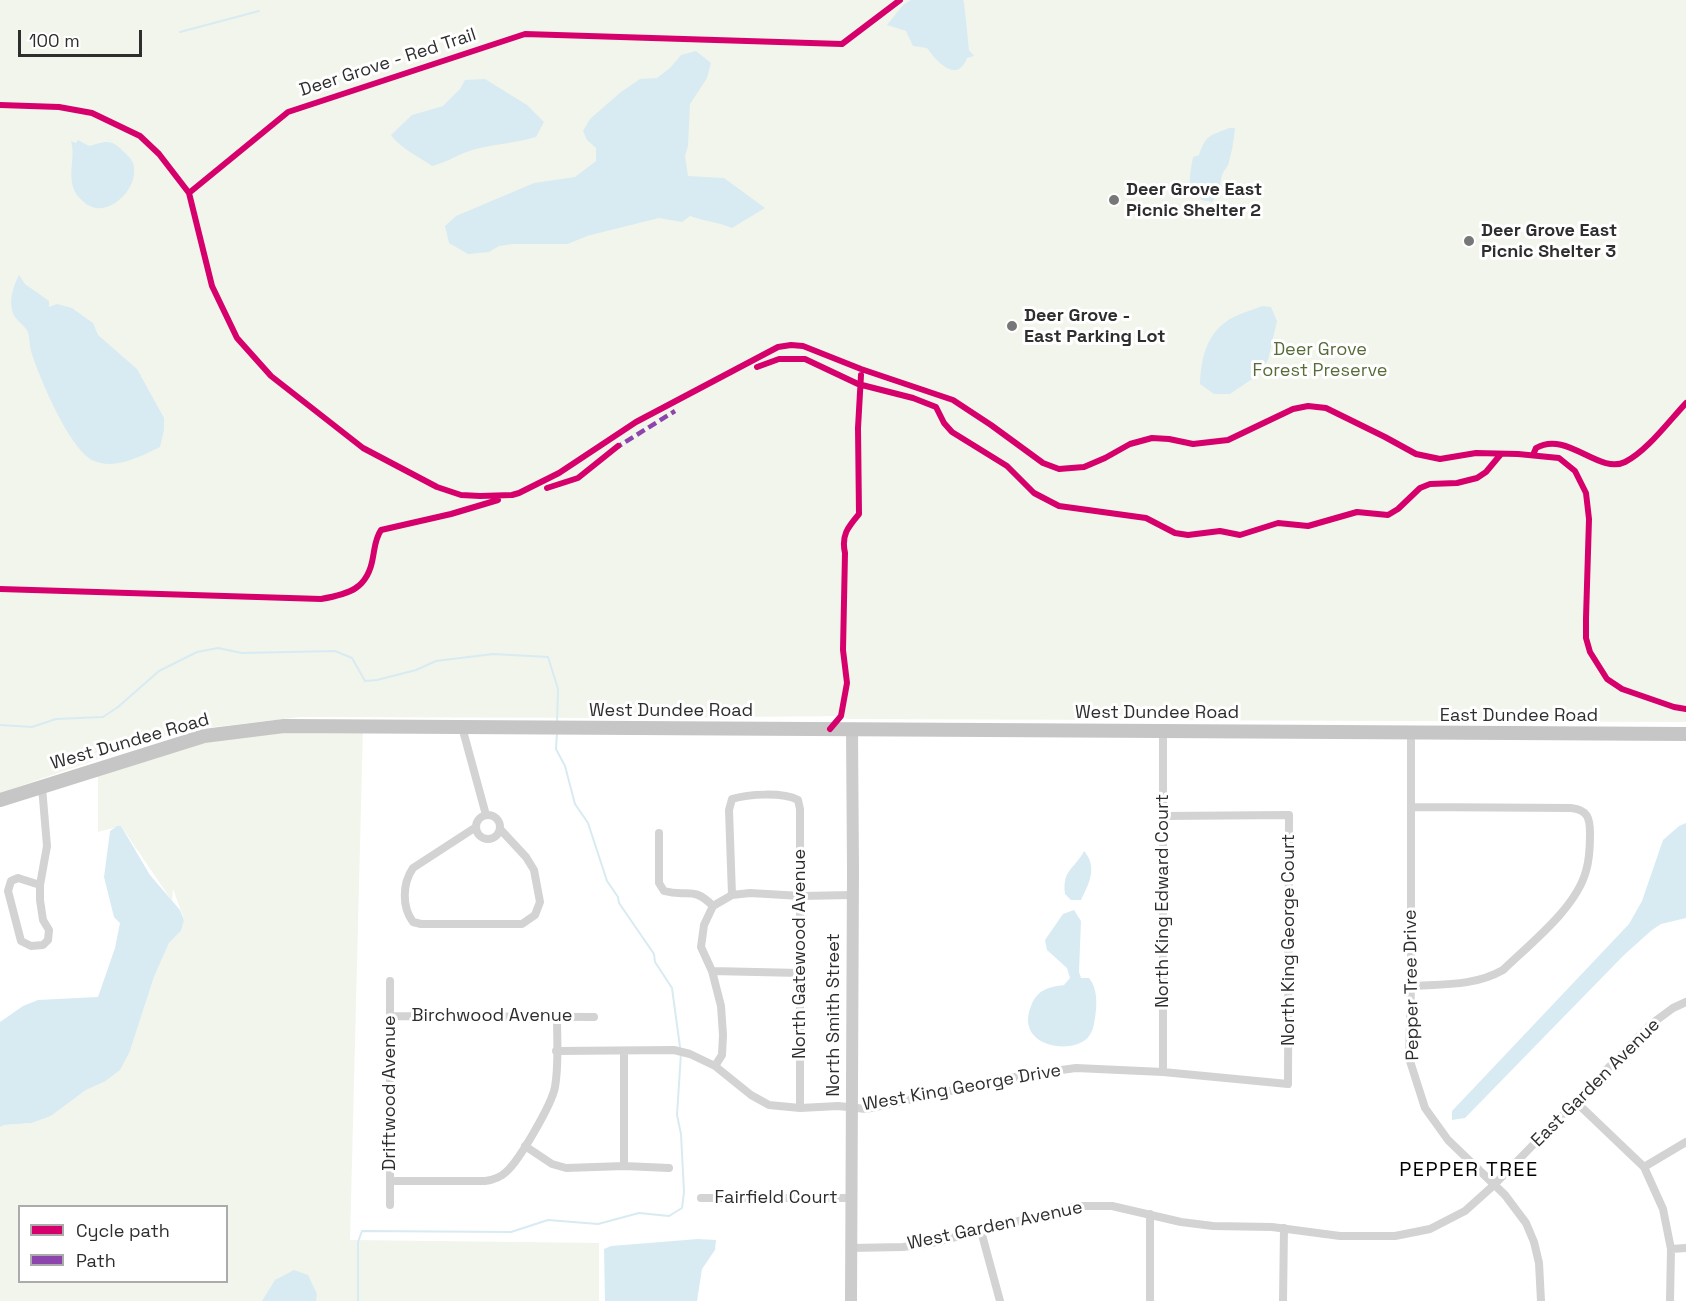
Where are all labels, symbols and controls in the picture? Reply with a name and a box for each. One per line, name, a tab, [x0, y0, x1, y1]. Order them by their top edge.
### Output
scale bar	[21, 18, 146, 56]
street label: Deer Grove - Red Trail	[297, 24, 479, 102]
text: 100 m	[29, 29, 80, 52]
place label: Deer Grove East Picnic Shelter 2	[1126, 179, 1262, 222]
marker: Deer Grove East Picnic Shelter 2	[1107, 193, 1121, 207]
place label: Deer Grove East Picnic Shelter 3	[1481, 220, 1617, 262]
marker: Deer Grove East Picnic Shelter 3	[1462, 234, 1476, 248]
place label: Deer Grove - East Parking Lot	[1024, 305, 1165, 348]
marker: Deer Grove - East Parking Lot	[1005, 319, 1019, 333]
park label: Deer Grove Forest Preserve	[1253, 339, 1387, 382]
street label: West Dundee Road	[589, 700, 753, 722]
street label: West Dundee Road	[1075, 702, 1239, 724]
street label: East Dundee Road	[1440, 705, 1598, 727]
street label: West Dundee Road	[48, 709, 212, 775]
street label: North King Edward Court	[1152, 794, 1174, 1008]
street label: North King George Court	[1278, 834, 1300, 1046]
street label: North Gatewood Avenue	[789, 849, 811, 1059]
street label: Pepper Tree Drive	[1400, 909, 1424, 1061]
street label: North Smith Street	[823, 933, 845, 1097]
street label: Birchwood Avenue	[412, 1005, 572, 1027]
street label: East Garden Avenue	[1527, 1014, 1665, 1152]
street label: Driftwood Avenue	[379, 1015, 401, 1171]
street label: West King George Drive	[861, 1060, 1063, 1116]
district label: PEPPER TREE	[1399, 1159, 1539, 1183]
street label: Fairfield Court	[714, 1187, 838, 1209]
street label: West Garden Avenue	[905, 1197, 1085, 1255]
legend	[18, 1205, 228, 1283]
text: Cycle path	[76, 1219, 170, 1242]
text: Path	[76, 1249, 116, 1272]

